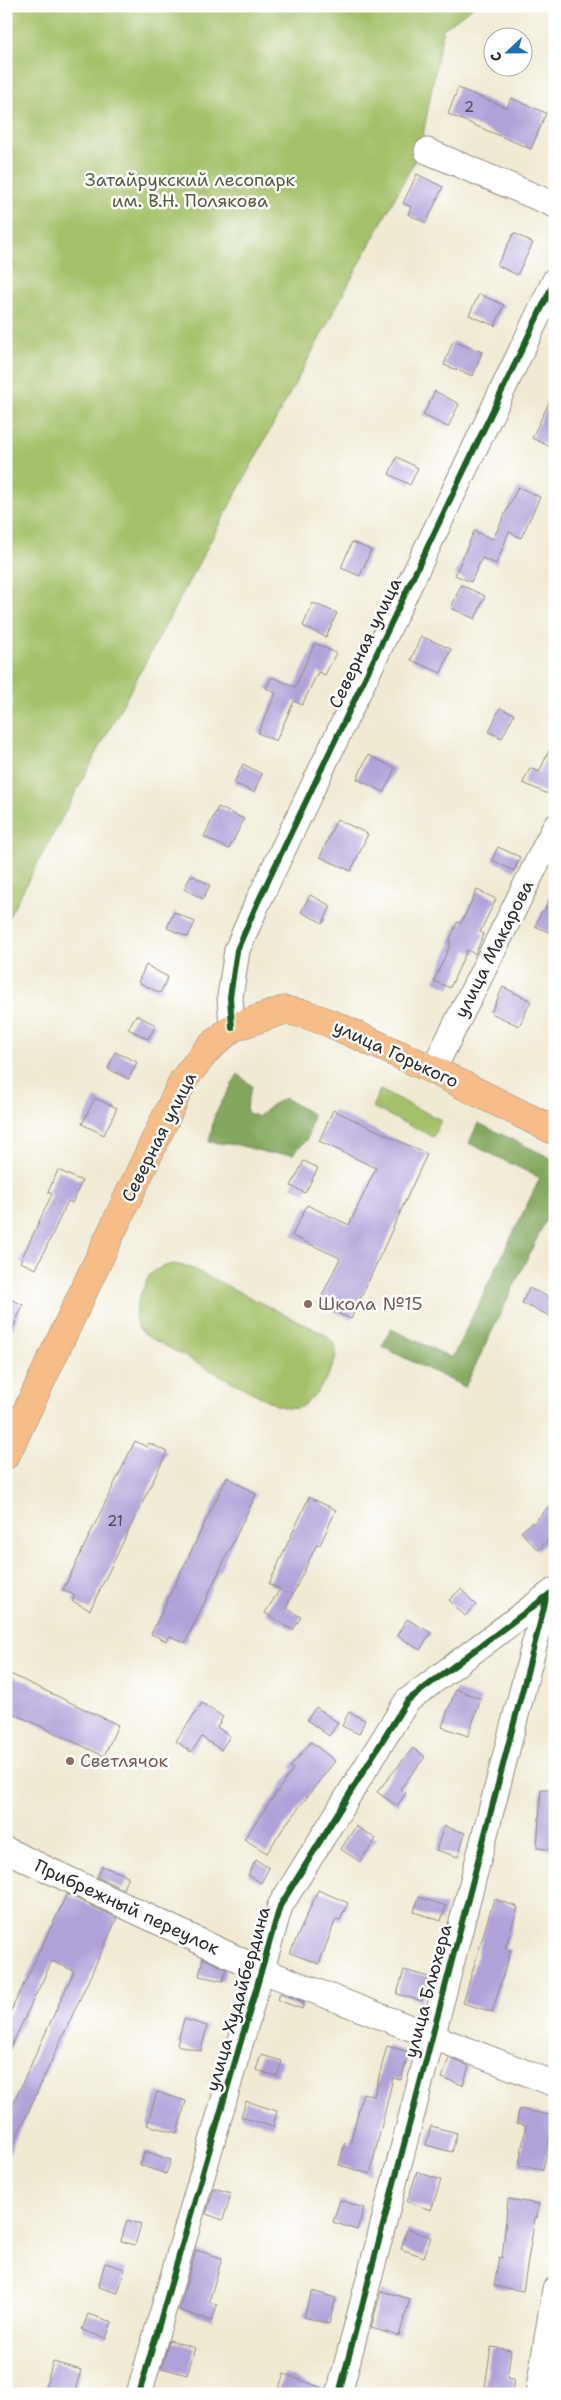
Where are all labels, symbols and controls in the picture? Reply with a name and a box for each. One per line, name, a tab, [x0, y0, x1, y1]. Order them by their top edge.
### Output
north arrow	[484, 28, 534, 78]
text: С	[486, 50, 506, 64]
house number: 2	[464, 97, 474, 117]
park label: Затайрукский лесопарк им. В.Н. Полякова	[85, 168, 296, 213]
street label: Северная улица	[323, 574, 407, 712]
street label: улица Макарова	[449, 876, 539, 1022]
street label: улица Горького	[329, 1014, 463, 1094]
street label: Северная улица	[116, 1068, 202, 1206]
place label: Школа №15	[318, 1292, 422, 1316]
marker: Школа №15	[302, 1298, 314, 1310]
house number: 21	[107, 1511, 123, 1531]
place label: Светлячок	[80, 1749, 169, 1773]
marker: Светлячок	[64, 1755, 76, 1767]
street label: Прибрежный переулок	[31, 1854, 224, 1961]
street label: улица Худайбердина	[200, 1904, 276, 2094]
street label: улица Блюхера	[399, 1921, 457, 2061]

